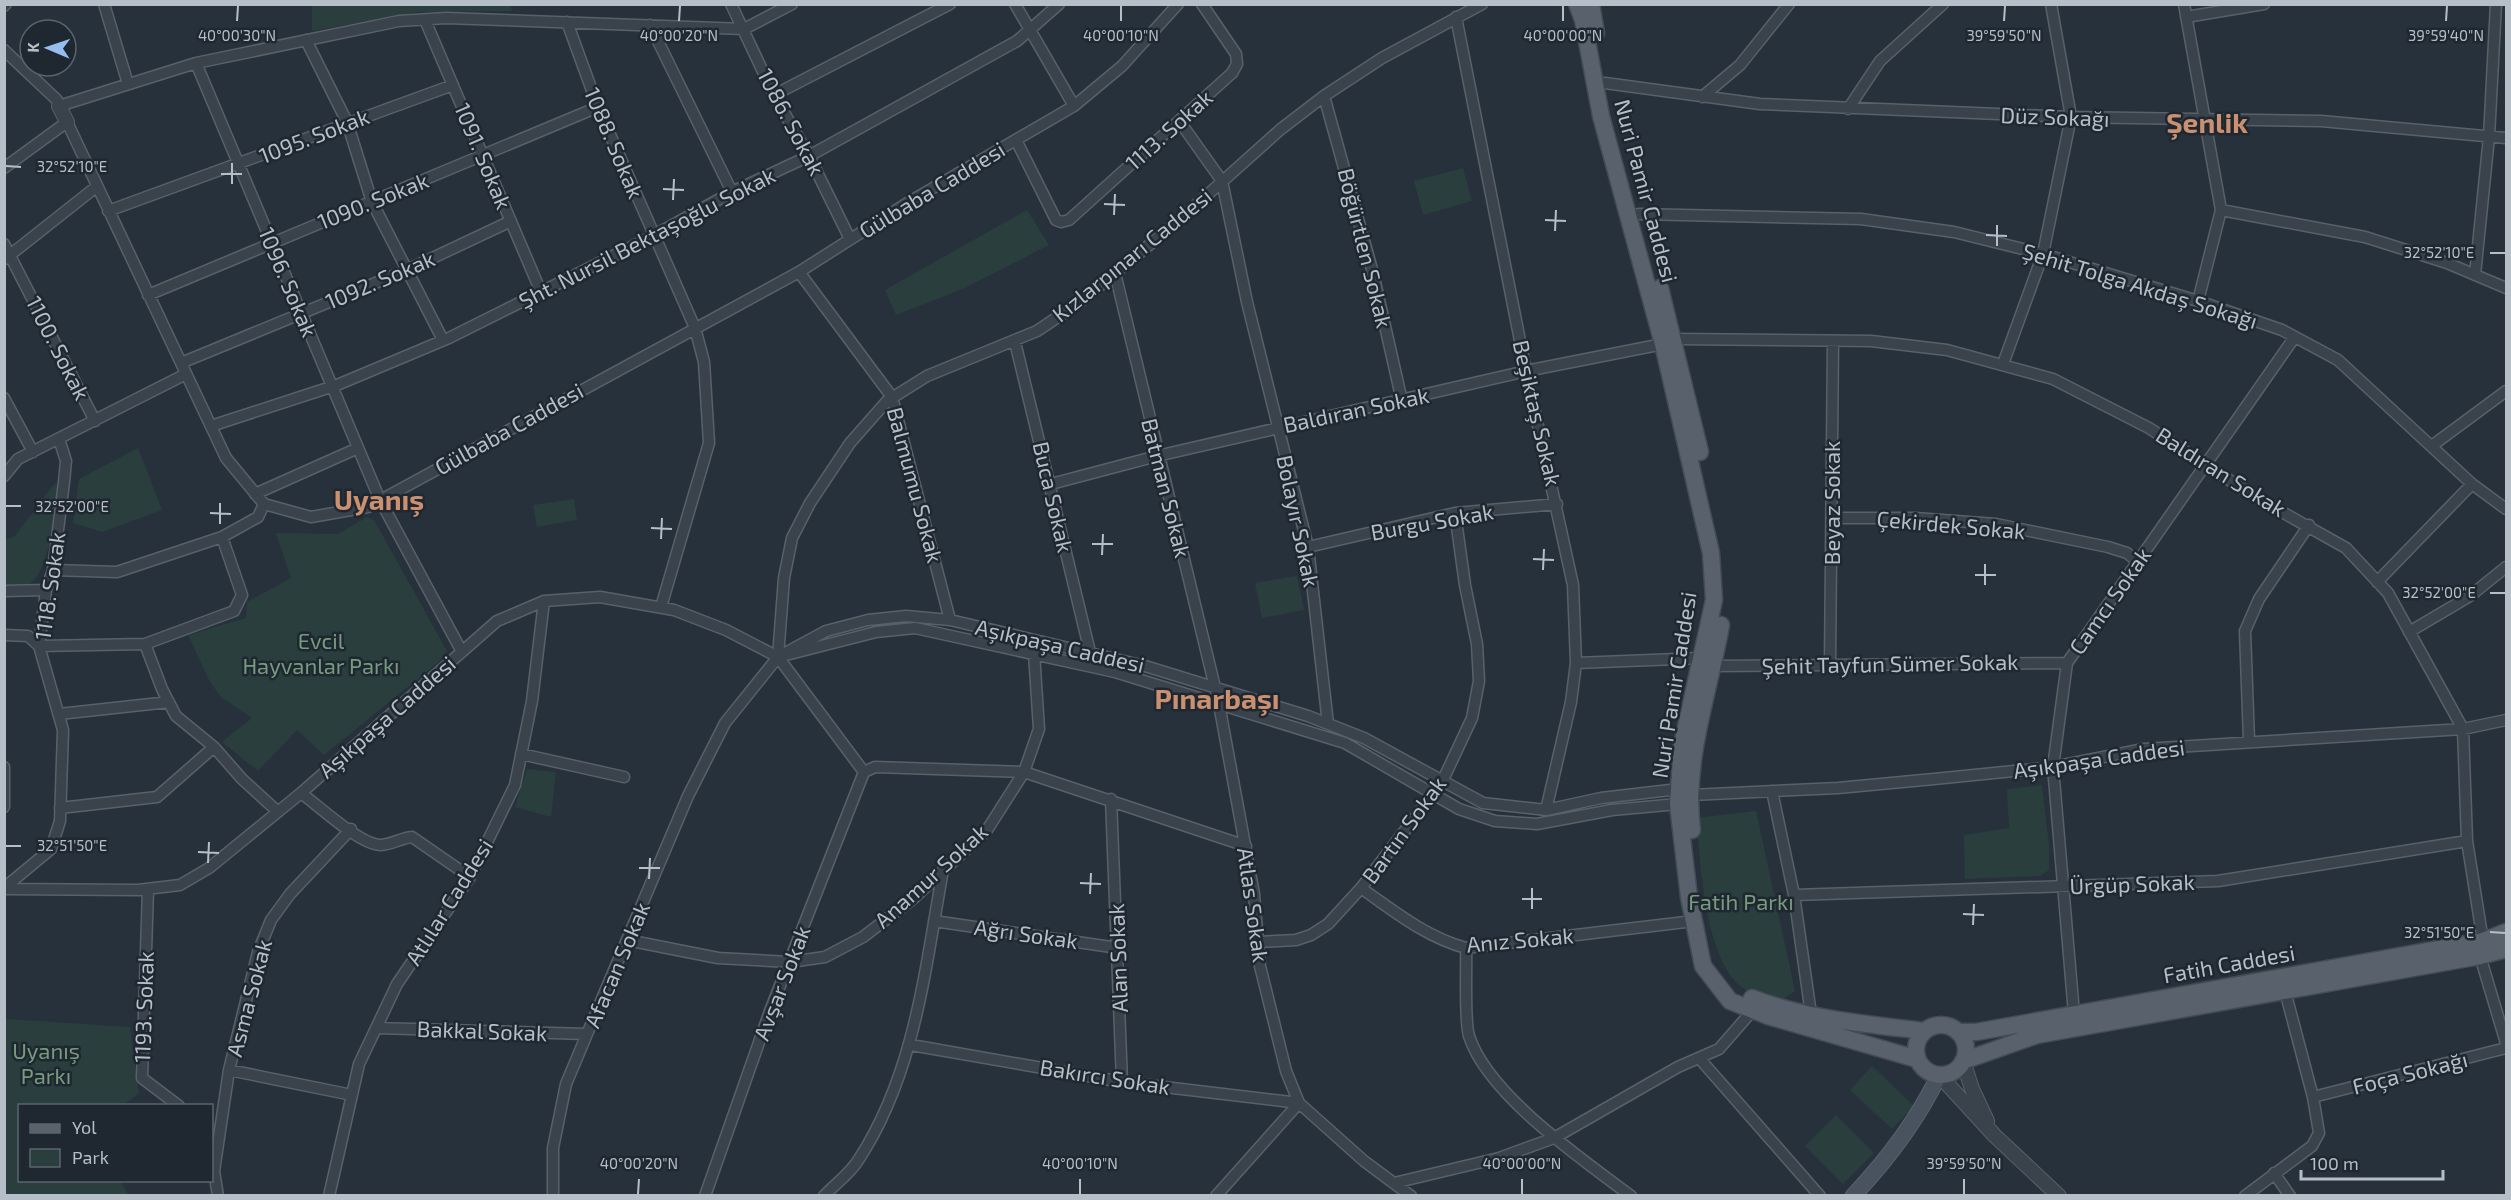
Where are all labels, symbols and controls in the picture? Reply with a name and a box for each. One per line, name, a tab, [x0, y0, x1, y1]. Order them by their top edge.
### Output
north arrow	[18, 18, 78, 78]
text: 40°00'30"N	[198, 26, 276, 44]
text: 40°00'20"N	[640, 26, 718, 44]
text: 40°00'10"N	[1083, 26, 1159, 44]
text: 40°00'00"N	[1524, 26, 1602, 44]
text: 39°59'50"N	[1966, 26, 2042, 44]
text: 39°59'40"N	[2408, 26, 2484, 44]
text: K	[23, 41, 42, 53]
street label: 1086. Sokak	[753, 64, 831, 179]
street label: 1088. Sokak	[580, 83, 650, 202]
street label: 1113. Sokak	[1120, 84, 1217, 175]
street label: Nuri Pamir Caddesi	[1610, 96, 1684, 285]
street label: 1091. Sokak	[450, 99, 518, 213]
street label: Düz Sokağı	[2000, 101, 2110, 131]
street label: 1095. Sokak	[255, 102, 372, 168]
district label: Şenlik	[2166, 105, 2248, 140]
street label: Gülbaba Caddesi	[854, 135, 1009, 243]
text: 32°52'10"E	[37, 157, 107, 175]
street label: Şht. Nursil Bektaşoğlu Sokak	[514, 161, 780, 315]
street label: Böğürtlen Sokak	[1334, 165, 1398, 330]
street label: 1090. Sokak	[313, 166, 432, 234]
street label: Kızlarpınarı Caddesi	[1046, 182, 1216, 327]
street label: 1096. Sokak	[254, 223, 324, 340]
street label: Şehit Tolga Akdaş Sokağı	[2019, 237, 2261, 335]
text: 32°52'10"E	[2404, 243, 2474, 261]
street label: 1092. Sokak	[321, 244, 438, 314]
street label: 1100. Sokak	[22, 291, 96, 404]
street label: Beşiktaş Sokak	[1507, 337, 1567, 489]
street label: Gülbaba Caddesi	[430, 377, 587, 480]
street label: Baldıran Sokak	[1281, 381, 1431, 437]
street label: Balmumu Sokak	[883, 404, 949, 565]
street label: Batman Sokak	[1137, 416, 1197, 560]
street label: Baldıran Sokak	[2152, 421, 2291, 521]
street label: Buca Sokak	[1029, 439, 1079, 555]
street label: Beyaz Sokak	[1818, 441, 1844, 565]
street label: Bolayır Sokak	[1272, 452, 1326, 589]
district label: Uyanış	[334, 482, 424, 517]
text: 32°52'00"E	[35, 497, 109, 515]
street label: Burgu Sokak	[1369, 497, 1495, 545]
street label: Çekirdek Sokak	[1875, 505, 2027, 545]
street label: 1118. Sokak	[29, 530, 69, 642]
street label: Camcı Sokak	[2063, 542, 2155, 659]
text: 32°52'00"E	[2402, 583, 2476, 601]
street label: Nuri Pamir Caddesi	[1645, 590, 1701, 780]
street label: Aşıkpaşa Caddesi	[973, 613, 1147, 679]
park label: Evcil Hayvanlar Parkı	[242, 627, 400, 678]
street label: Şehit Tayfun Sümer Sokak	[1761, 648, 2019, 680]
street label: Aşıkpaşa Caddesi	[313, 650, 461, 784]
district label: Pınarbaşı	[1154, 681, 1280, 716]
street label: Aşıkpaşa Caddesi	[2011, 733, 2187, 785]
street label: Bartın Sokak	[1356, 771, 1451, 888]
street label: Anamur Sokak	[869, 818, 992, 933]
street label: Atlılar Caddesi	[399, 834, 497, 969]
text: 32°51'50"E	[37, 836, 107, 854]
street label: Atlas Sokak	[1233, 846, 1275, 964]
street label: Ürgüp Sokak	[2069, 868, 2195, 898]
park label: Fatih Parkı	[1688, 888, 1794, 914]
street label: Afacan Sokak	[578, 898, 654, 1031]
street label: Alan Sokak	[1102, 903, 1132, 1013]
street label: Ağrı Sokak	[973, 913, 1080, 953]
street label: Anız Sokak	[1465, 921, 1575, 957]
street label: Avşar Sokak	[747, 922, 817, 1044]
text: 32°51'50"E	[2404, 923, 2474, 941]
street label: Asma Sokak	[220, 936, 276, 1059]
street label: Fatih Caddesi	[2161, 939, 2297, 987]
street label: 1193. Sokak	[128, 951, 158, 1063]
street label: Bakkal Sokak	[416, 1015, 548, 1045]
park label: Uyanış Parkı	[12, 1037, 80, 1088]
street label: Foça Sokağı	[2350, 1045, 2470, 1101]
street label: Bakırcı Sokak	[1038, 1053, 1172, 1099]
legend	[18, 1104, 213, 1182]
text: Yol	[72, 1116, 97, 1138]
scale bar	[2301, 1143, 2444, 1181]
text: Park	[72, 1146, 109, 1168]
text: 100 m	[2310, 1152, 2359, 1174]
text: 40°00'20"N	[600, 1154, 678, 1172]
text: 40°00'10"N	[1042, 1154, 1118, 1172]
text: 40°00'00"N	[1483, 1154, 1561, 1172]
text: 39°59'50"N	[1926, 1154, 2002, 1172]

